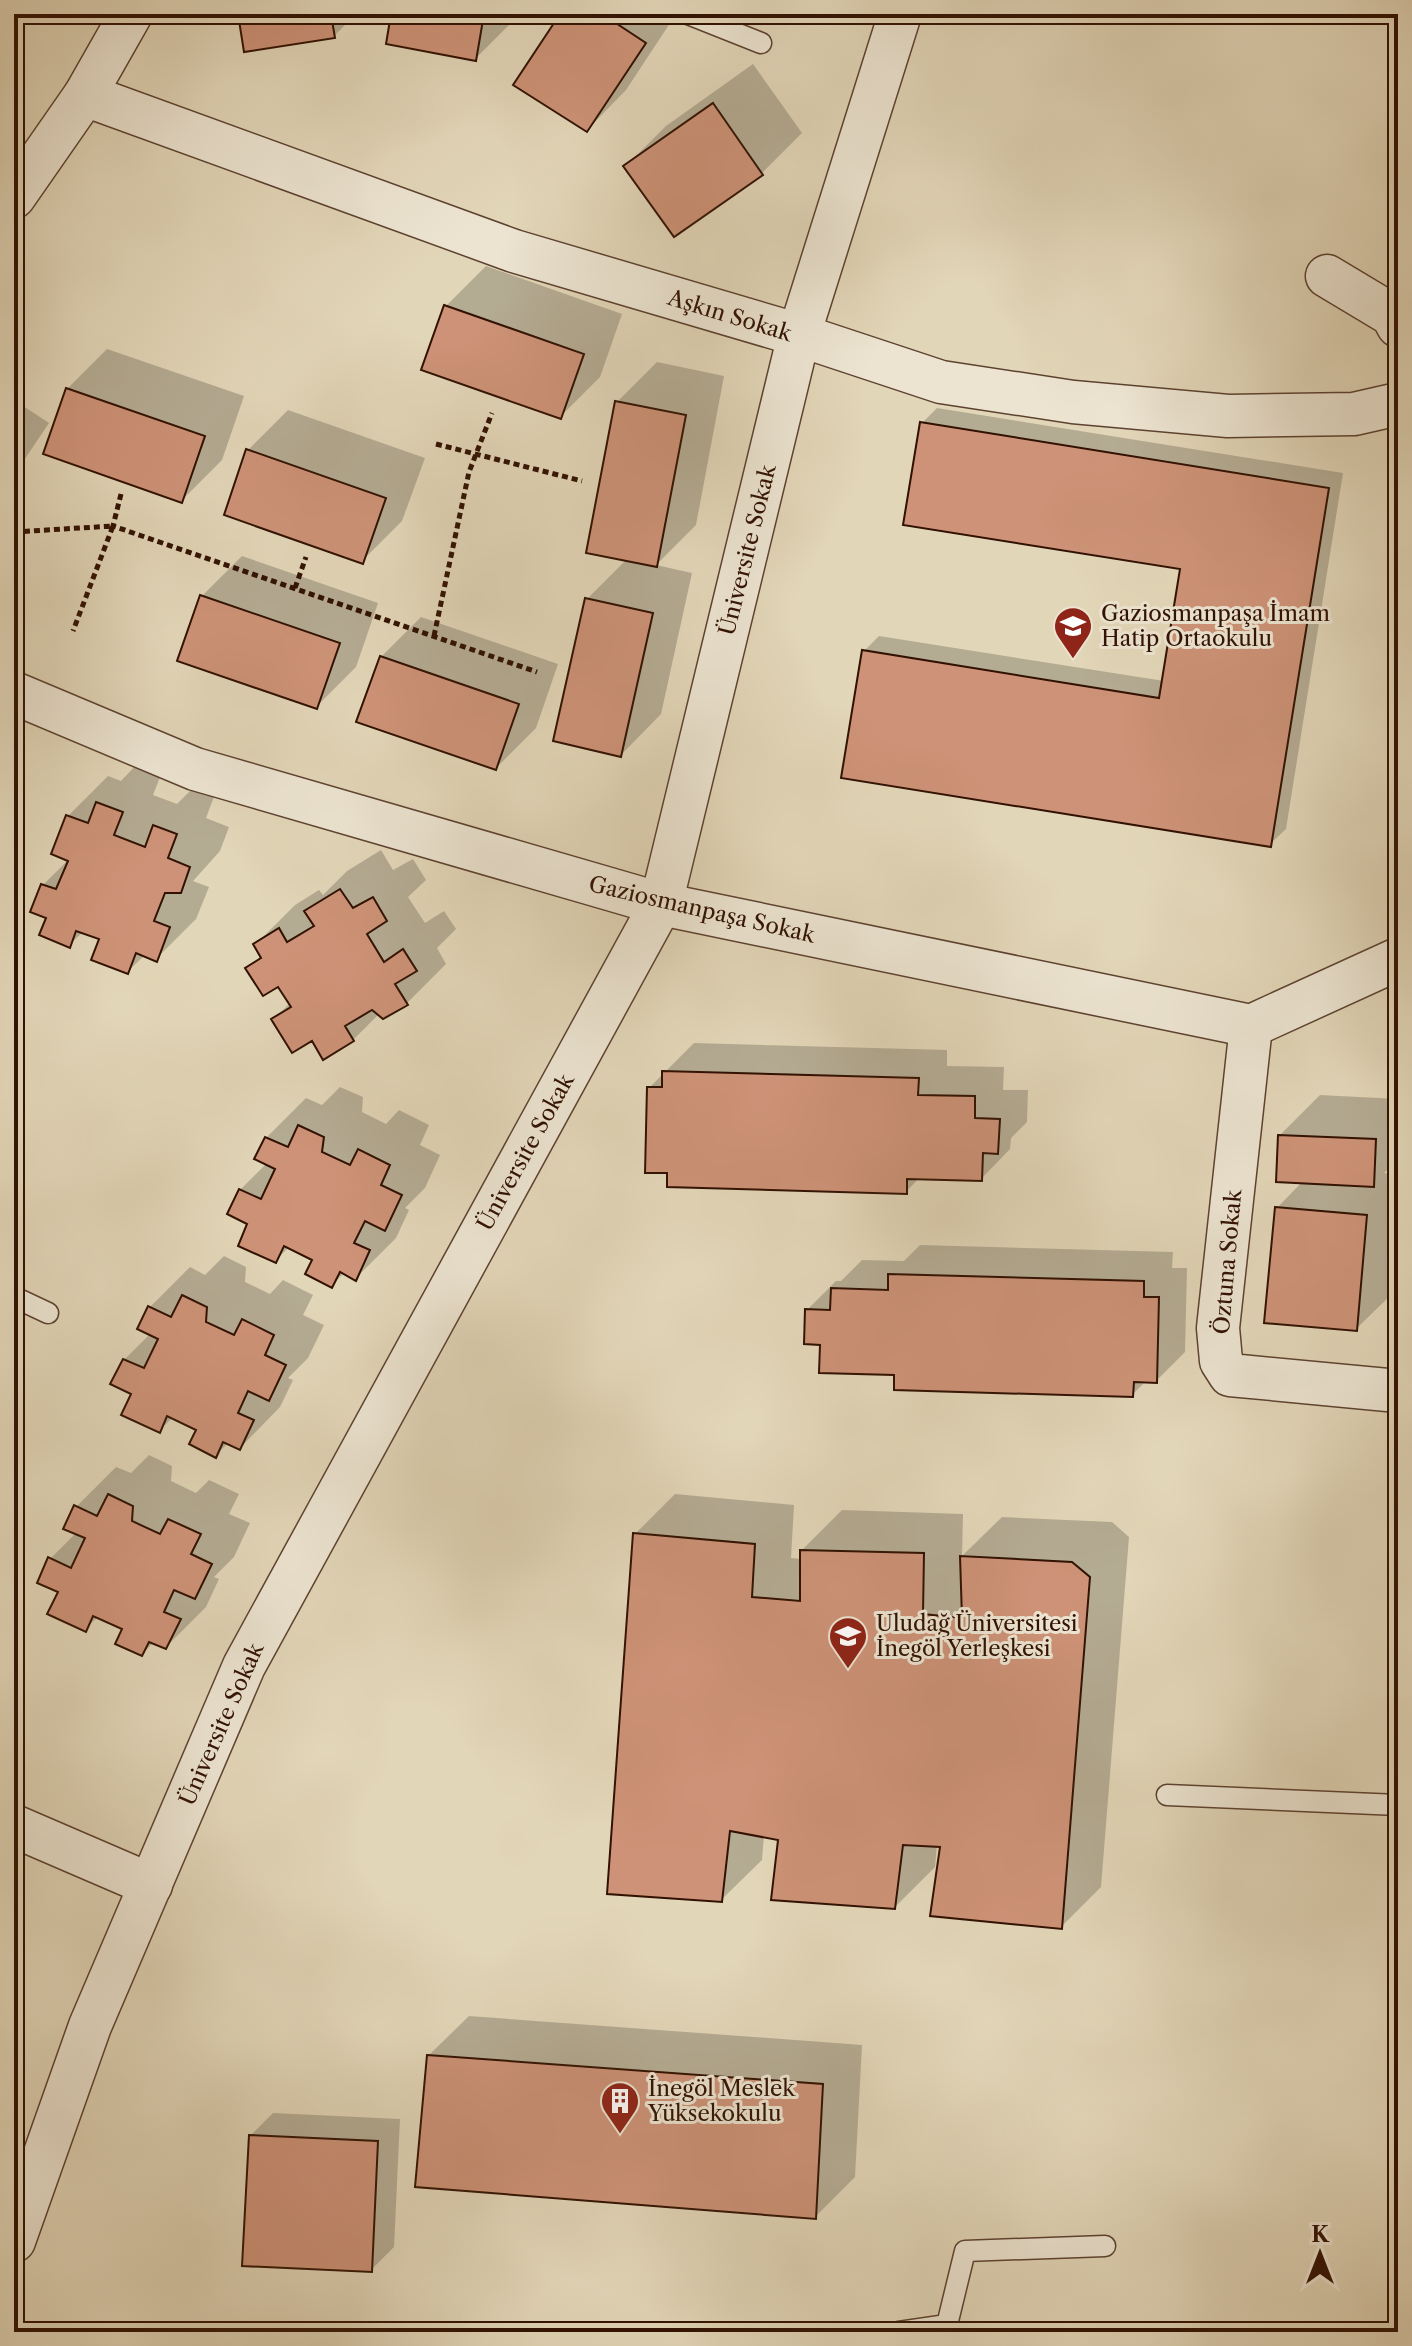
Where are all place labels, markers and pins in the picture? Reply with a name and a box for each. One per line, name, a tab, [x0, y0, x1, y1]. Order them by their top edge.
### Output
place label: Gaziosmanpaşa İmam Hatip Ortaokulu	[1101, 600, 1331, 652]
school or university icon: Gaziosmanpaşa İmam Hatip Ortaokulu	[1052, 605, 1094, 660]
place label: Uludağ Üniversitesi İnegöl Yerleşkesi	[876, 1610, 1078, 1662]
school or university icon: Uludağ Üniversitesi İnegöl Yerleşkesi	[827, 1615, 869, 1670]
place label: İnegöl Meslek Yüksekokulu	[647, 2075, 796, 2127]
building icon: İnegöl Meslek Yüksekokulu	[599, 2080, 641, 2135]

